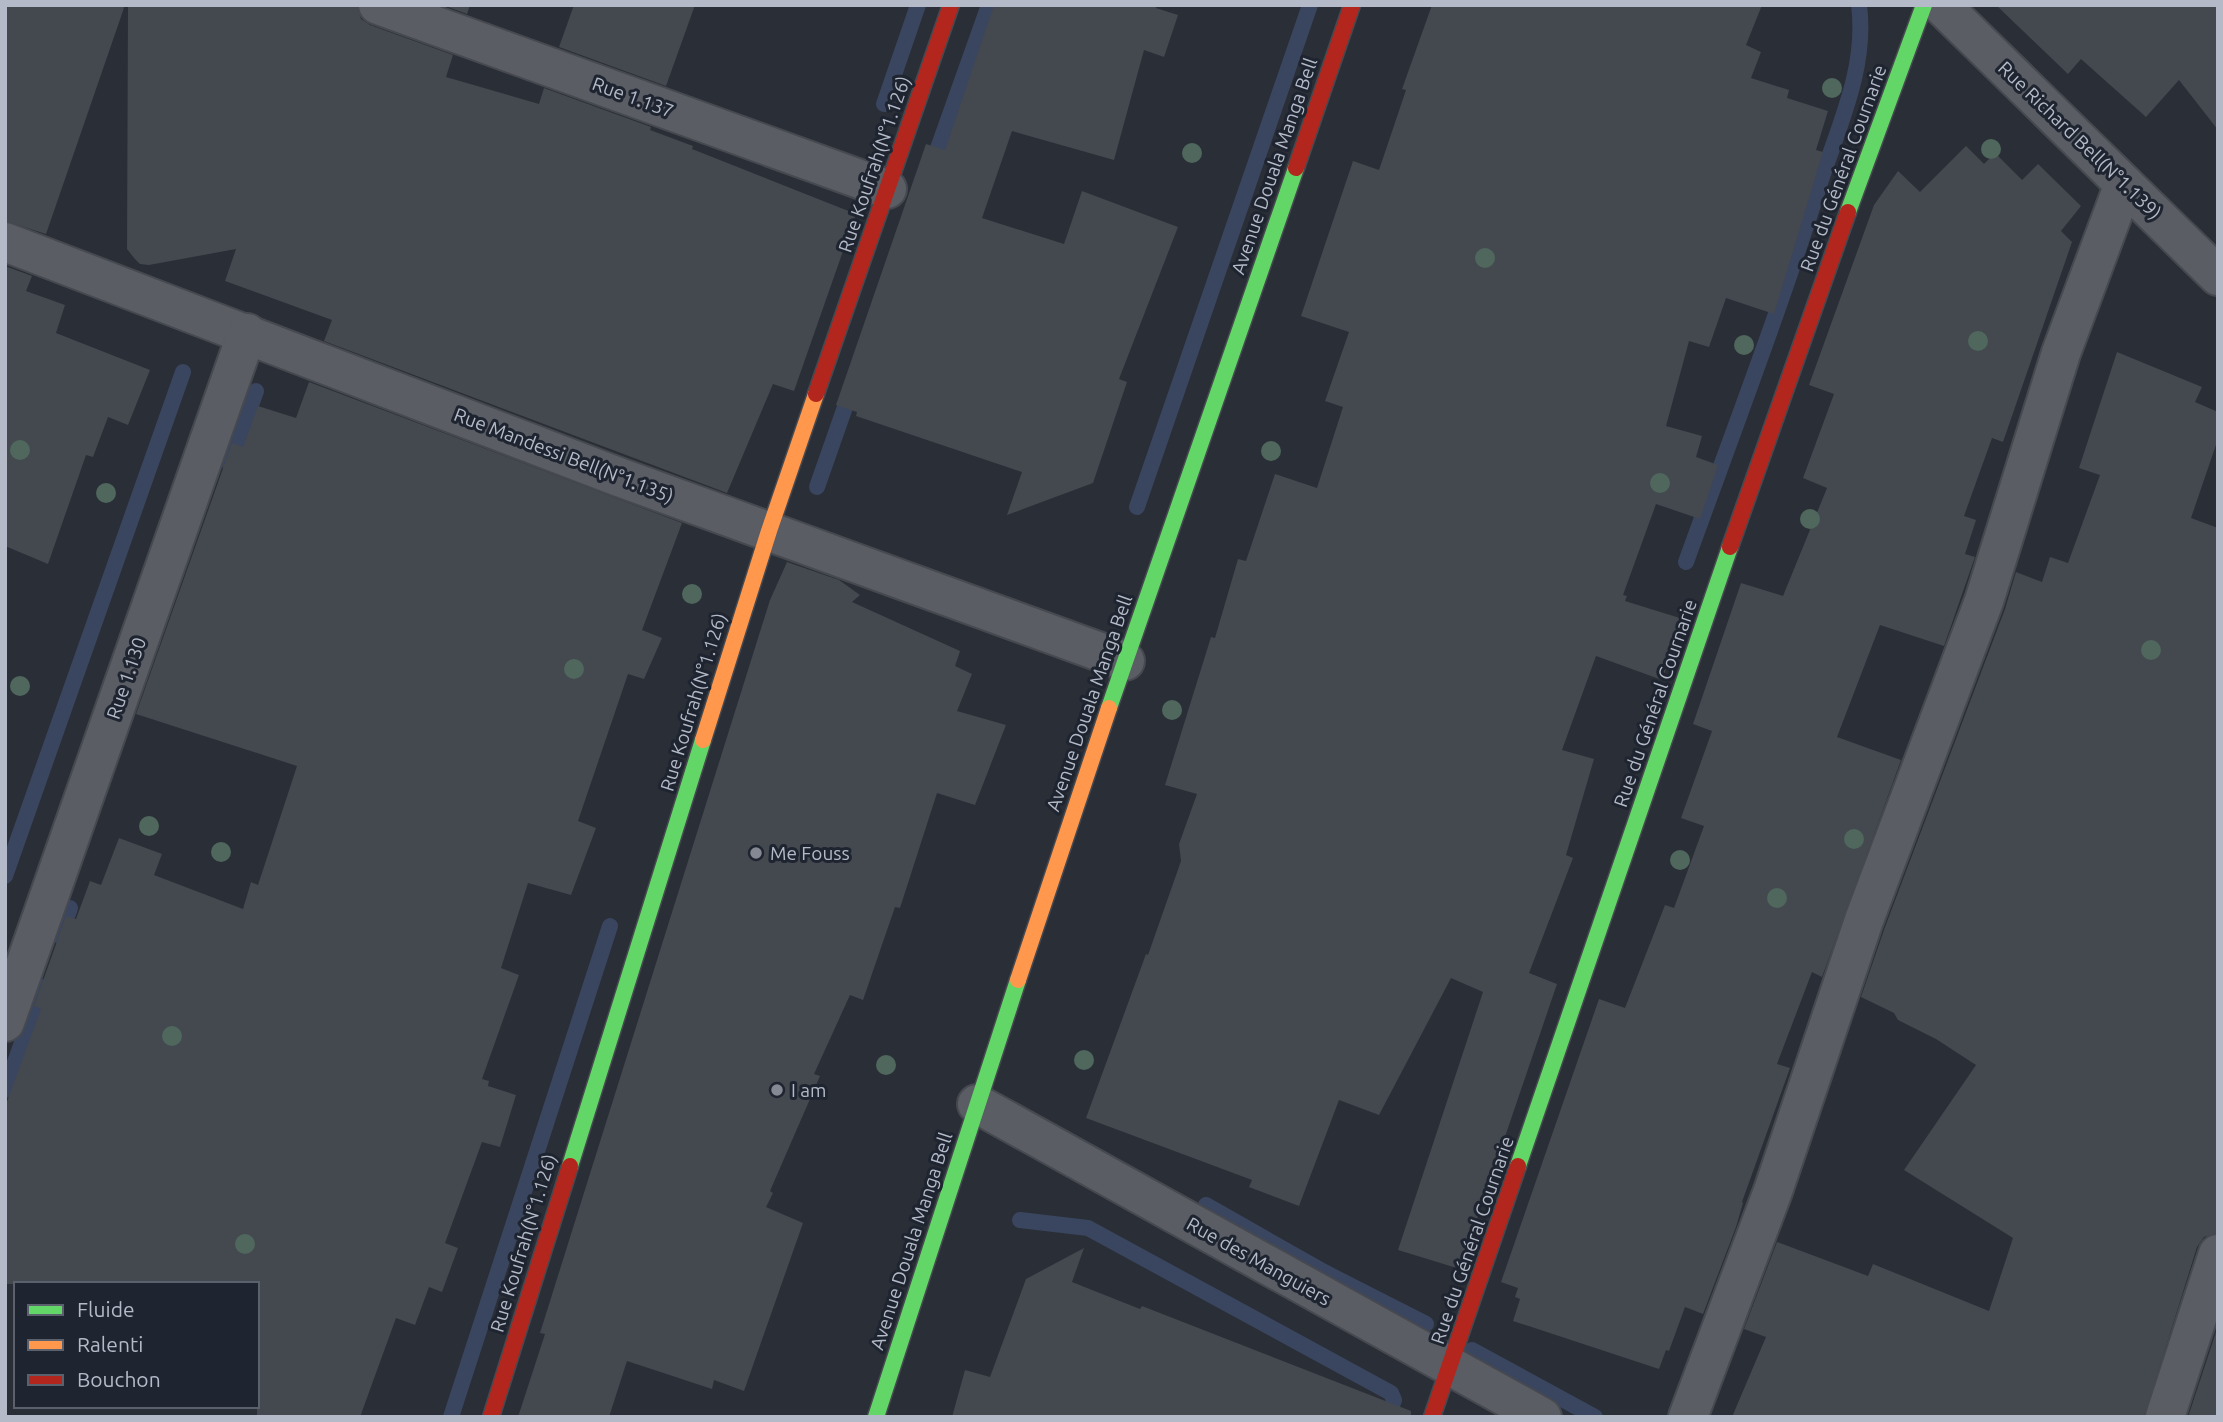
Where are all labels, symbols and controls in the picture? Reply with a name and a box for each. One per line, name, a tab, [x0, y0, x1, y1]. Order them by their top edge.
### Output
street label: Avenue Douala Manga Bell	[1227, 55, 1321, 277]
street label: Rue Richard Bell(N°1.139)	[1994, 56, 2166, 224]
street label: Rue du Général Cournarie	[1795, 62, 1891, 274]
street label: Rue 1.137	[589, 72, 677, 122]
street label: Rue Koufrah(N°1.126)	[833, 73, 915, 255]
street label: Rue Mandessi Bell(N°1.135)	[451, 403, 677, 507]
street label: Avenue Douala Manga Bell	[1042, 592, 1136, 814]
street label: Rue du Général Cournarie	[1609, 596, 1701, 810]
street label: Rue Koufrah(N°1.126)	[655, 610, 731, 794]
street label: Rue 1.130	[102, 634, 150, 722]
place label: Me Fouss	[770, 842, 850, 864]
marker: Me Fouss	[748, 845, 764, 861]
place label: I am	[791, 1079, 826, 1101]
marker: I am	[769, 1082, 785, 1098]
street label: Avenue Douala Manga Bell	[865, 1129, 957, 1353]
street label: Rue du Général Cournarie	[1426, 1133, 1518, 1347]
street label: Rue Koufrah(N°1.126)	[485, 1151, 561, 1335]
street label: Rue des Manguiers	[1183, 1212, 1335, 1310]
legend	[14, 1282, 259, 1408]
text: Fluide	[77, 1297, 135, 1321]
text: Ralenti	[77, 1332, 143, 1356]
text: Bouchon	[77, 1367, 161, 1391]

